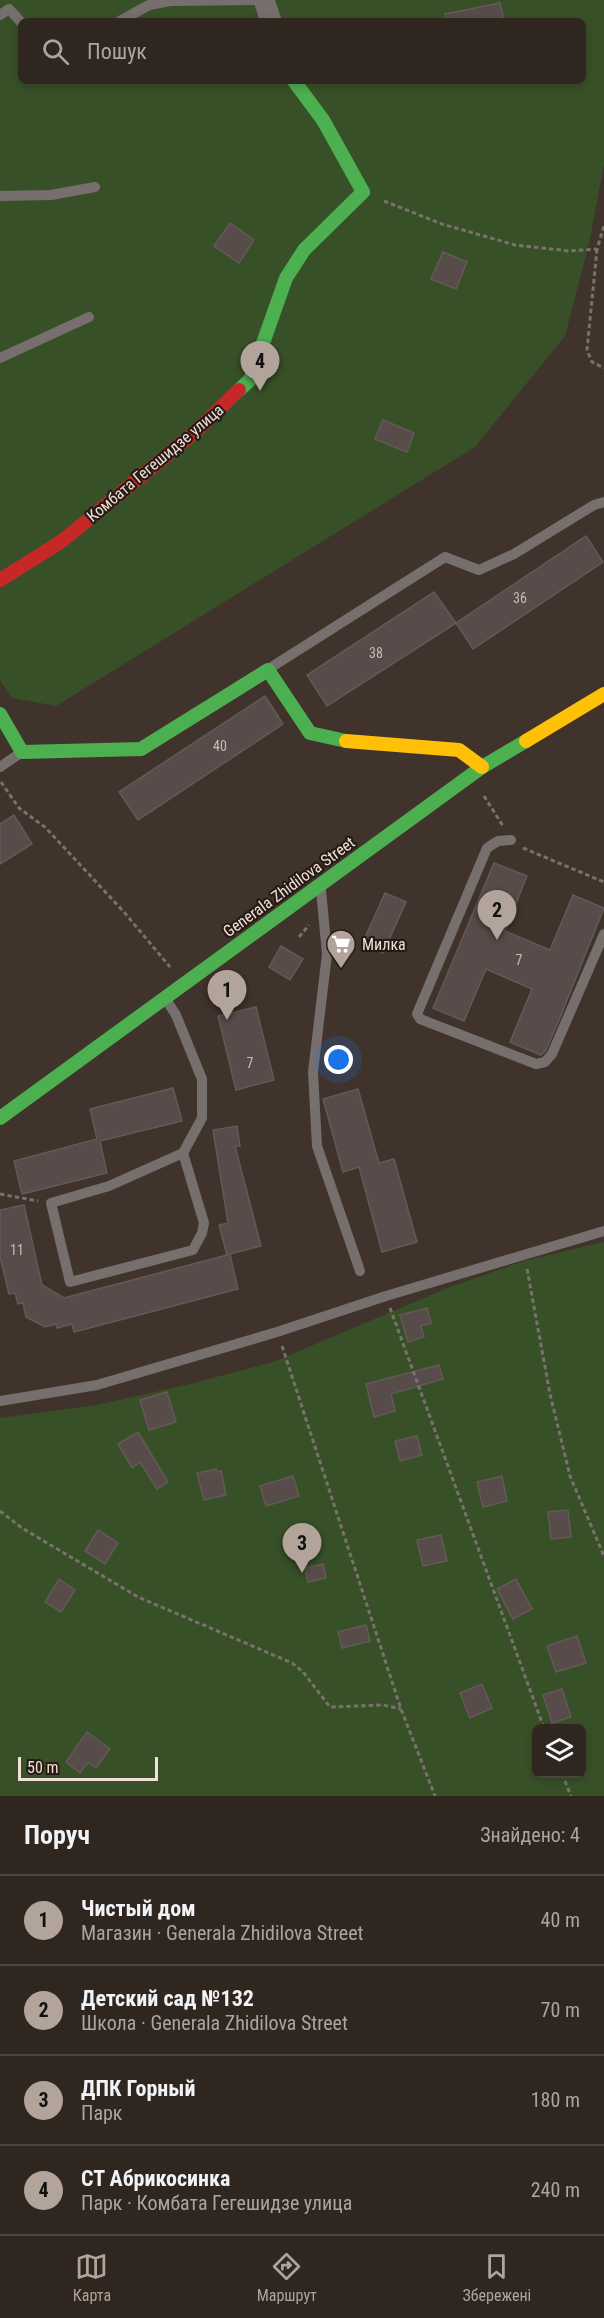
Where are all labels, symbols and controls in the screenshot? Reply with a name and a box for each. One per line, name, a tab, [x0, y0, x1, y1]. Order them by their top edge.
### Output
search box	[18, 18, 586, 84]
icon: search	[39, 35, 72, 68]
text: Пошук	[87, 39, 147, 64]
pin: 4	[240, 342, 280, 391]
street label: Комбата Гегешидзе улица	[83, 400, 227, 526]
house number: 36	[513, 590, 527, 606]
house number: 38	[369, 645, 383, 661]
house number: 40	[213, 738, 227, 754]
street label: Generala Zhidilova Street	[220, 833, 359, 941]
pin: 2	[478, 890, 516, 940]
supermarket icon: Милка	[325, 928, 357, 970]
place label: Милка	[362, 935, 406, 954]
house number: 7	[516, 952, 523, 968]
pin: 1	[208, 970, 246, 1020]
your location	[324, 1045, 353, 1074]
house number: 7	[247, 1055, 254, 1071]
house number: 11	[10, 1242, 24, 1258]
pin: 3	[282, 1524, 322, 1573]
map controls	[532, 1724, 586, 1778]
button: layers	[532, 1724, 586, 1778]
scale bar	[18, 1754, 158, 1782]
text: 50 m	[27, 1758, 59, 1777]
text: Поруч	[24, 1820, 90, 1850]
text: Знайдено: 4	[480, 1823, 580, 1847]
text: Чистый дом	[81, 1896, 196, 1921]
text: 1	[38, 1908, 49, 1932]
text: 40 m	[541, 1908, 580, 1932]
text: Магазин · Generala Zhidilova Street	[81, 1921, 364, 1945]
text: Детский сад №132	[81, 1986, 254, 2011]
text: 2	[38, 1998, 49, 2022]
text: 70 m	[541, 1998, 580, 2022]
text: Школа · Generala Zhidilova Street	[81, 2011, 348, 2035]
text: ДПК Горный	[81, 2076, 195, 2101]
text: 3	[38, 2088, 49, 2112]
text: 180 m	[531, 2088, 580, 2112]
text: Парк	[81, 2101, 122, 2125]
text: СТ Абрикосинка	[81, 2166, 230, 2191]
text: 4	[38, 2178, 49, 2202]
text: 240 m	[531, 2178, 580, 2202]
text: Парк · Комбата Гегешидзе улица	[81, 2191, 352, 2215]
tab: Карта	[73, 2250, 111, 2305]
tab: Маршрут	[257, 2250, 317, 2305]
tab: Збережені	[463, 2250, 531, 2305]

